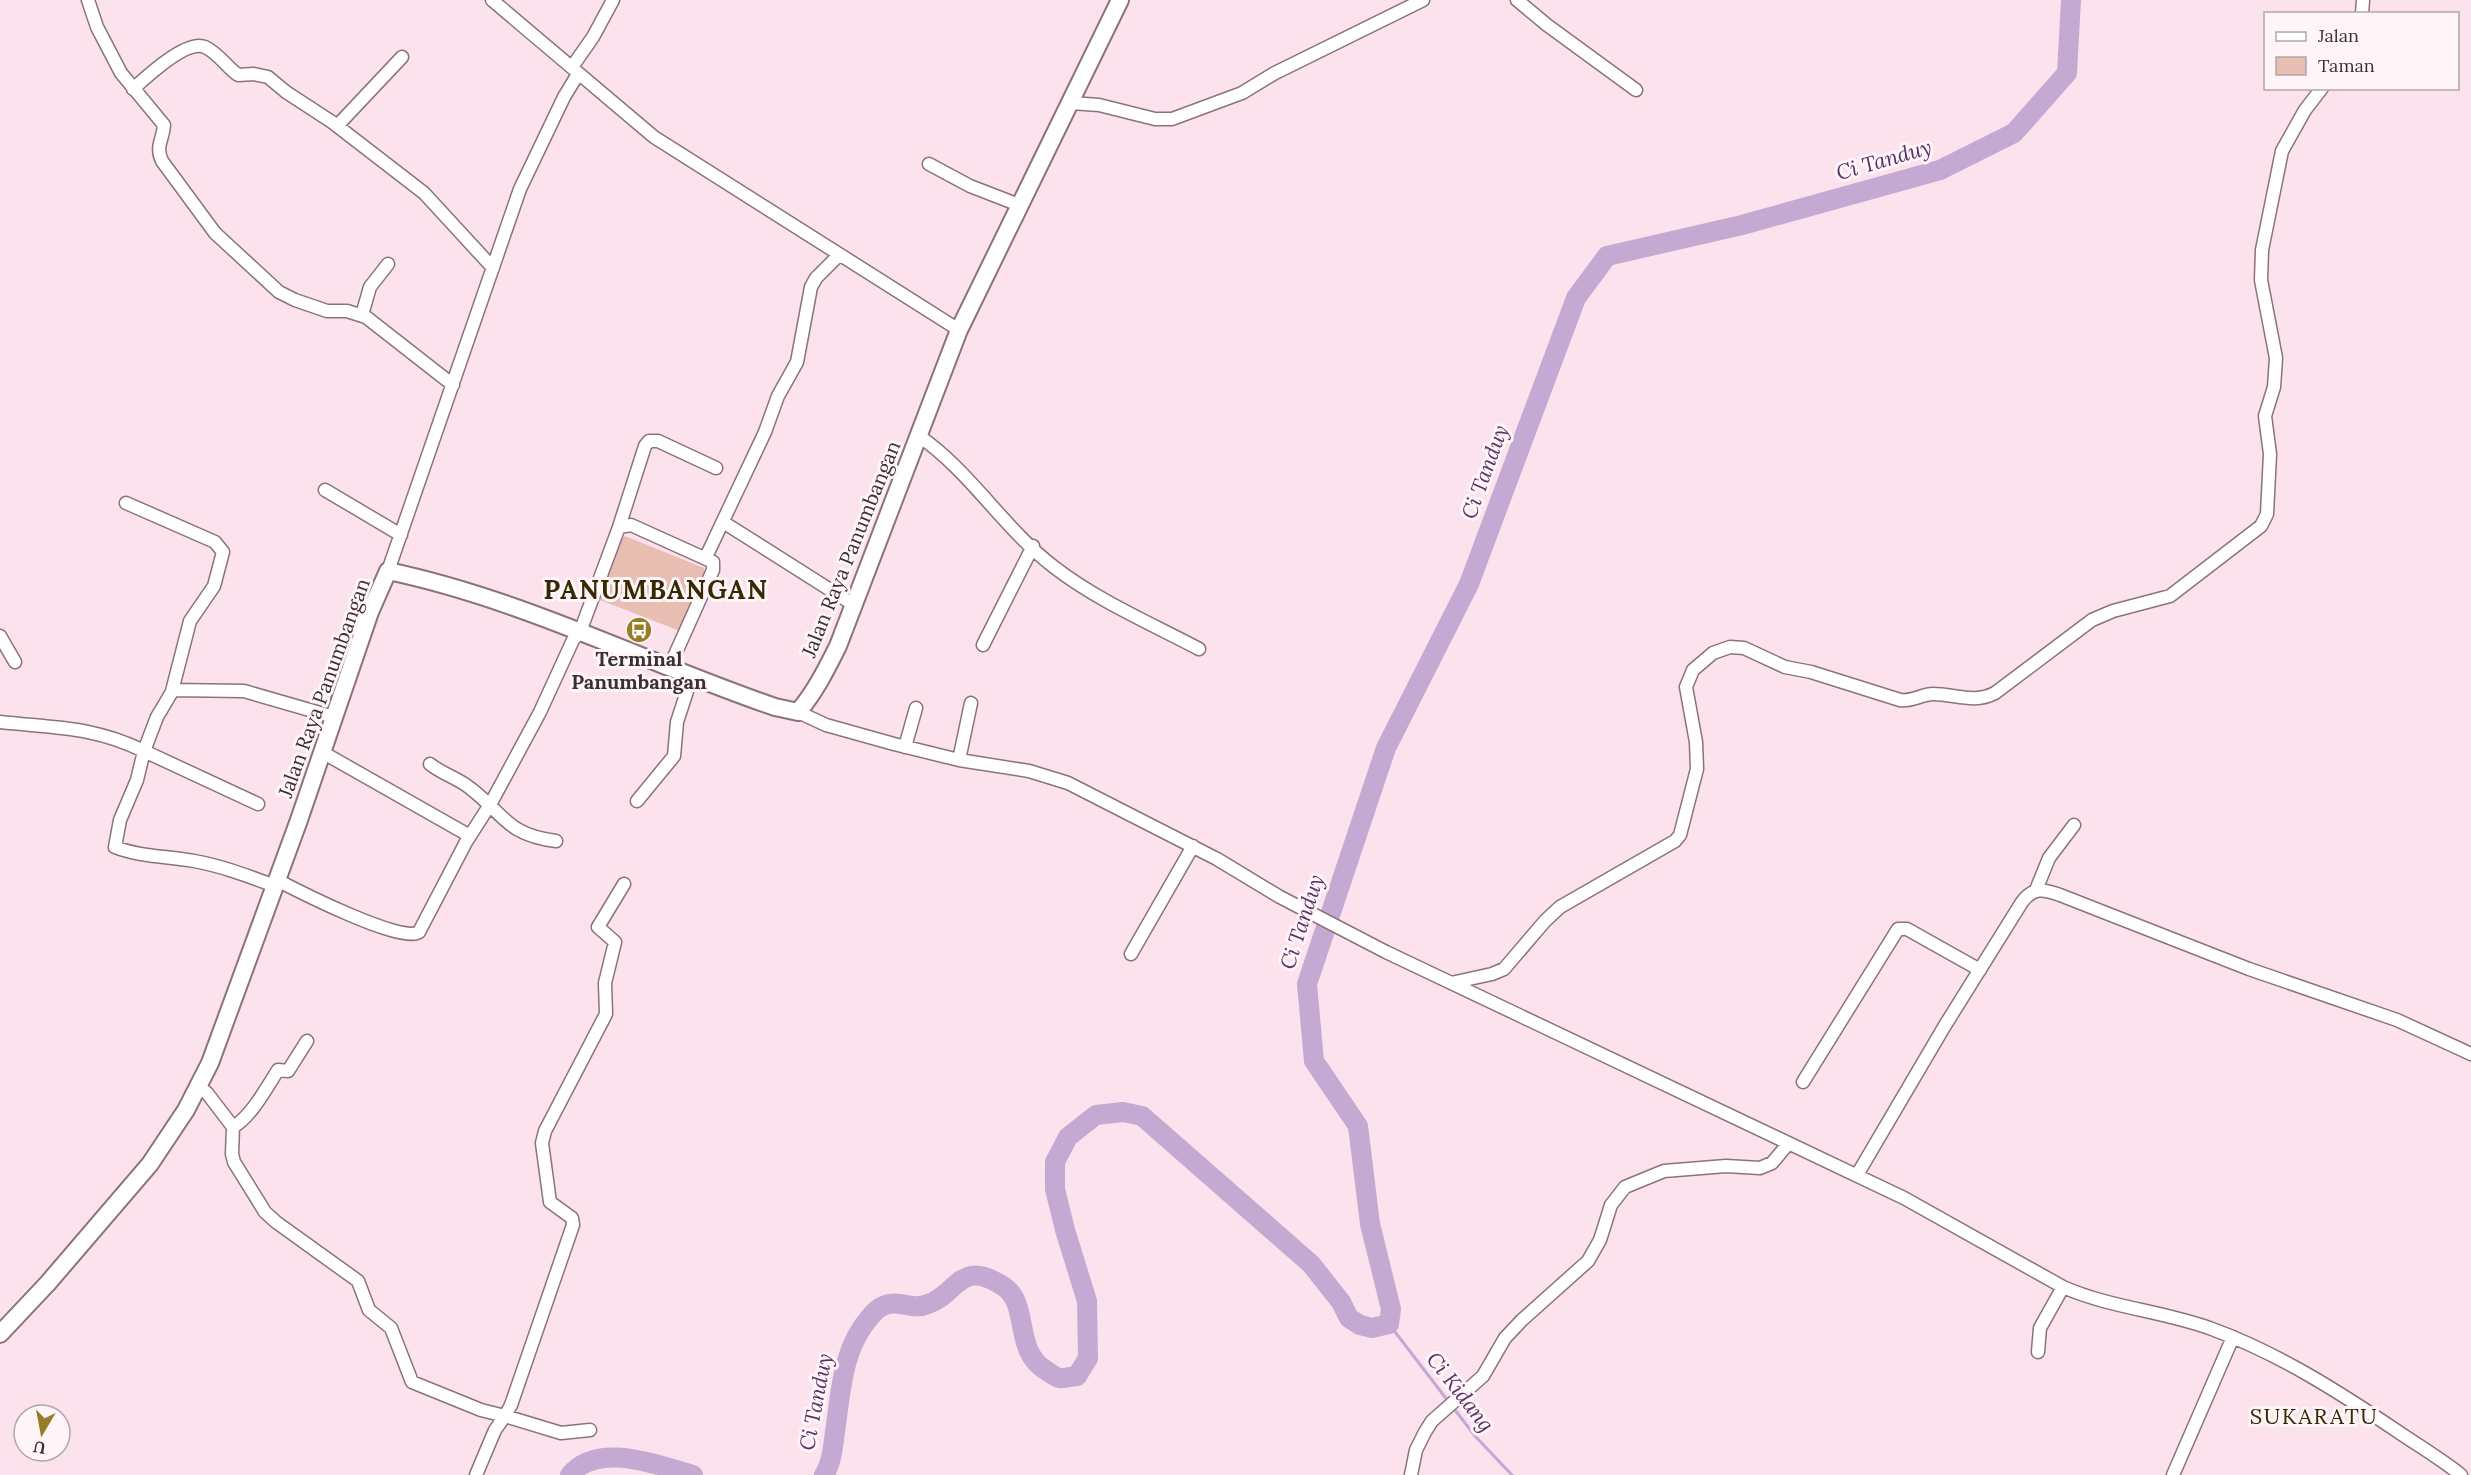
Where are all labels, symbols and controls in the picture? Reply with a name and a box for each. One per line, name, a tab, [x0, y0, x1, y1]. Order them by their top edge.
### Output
legend	[2264, 12, 2459, 90]
text: Jalan	[2317, 24, 2359, 47]
text: Taman	[2318, 54, 2375, 77]
water label: Ci Tanduy	[1833, 133, 1935, 186]
water label: Ci Tanduy	[1455, 421, 1514, 523]
street label: Jalan Raya Panumbangan	[795, 437, 905, 662]
district label: PANUMBANGAN	[543, 573, 769, 606]
street label: Jalan Raya Panumbangan	[272, 575, 375, 802]
bus stop icon: Terminal Panumbangan	[624, 615, 654, 645]
place label: Terminal Panumbangan	[571, 646, 707, 694]
water label: Ci Tanduy	[1274, 871, 1330, 973]
water label: Ci Kidang	[1421, 1346, 1500, 1437]
water label: Ci Tanduy	[793, 1351, 838, 1453]
district label: SUKARATU	[2250, 1402, 2378, 1430]
north arrow	[12, 1403, 72, 1463]
text: U	[32, 1437, 47, 1459]

